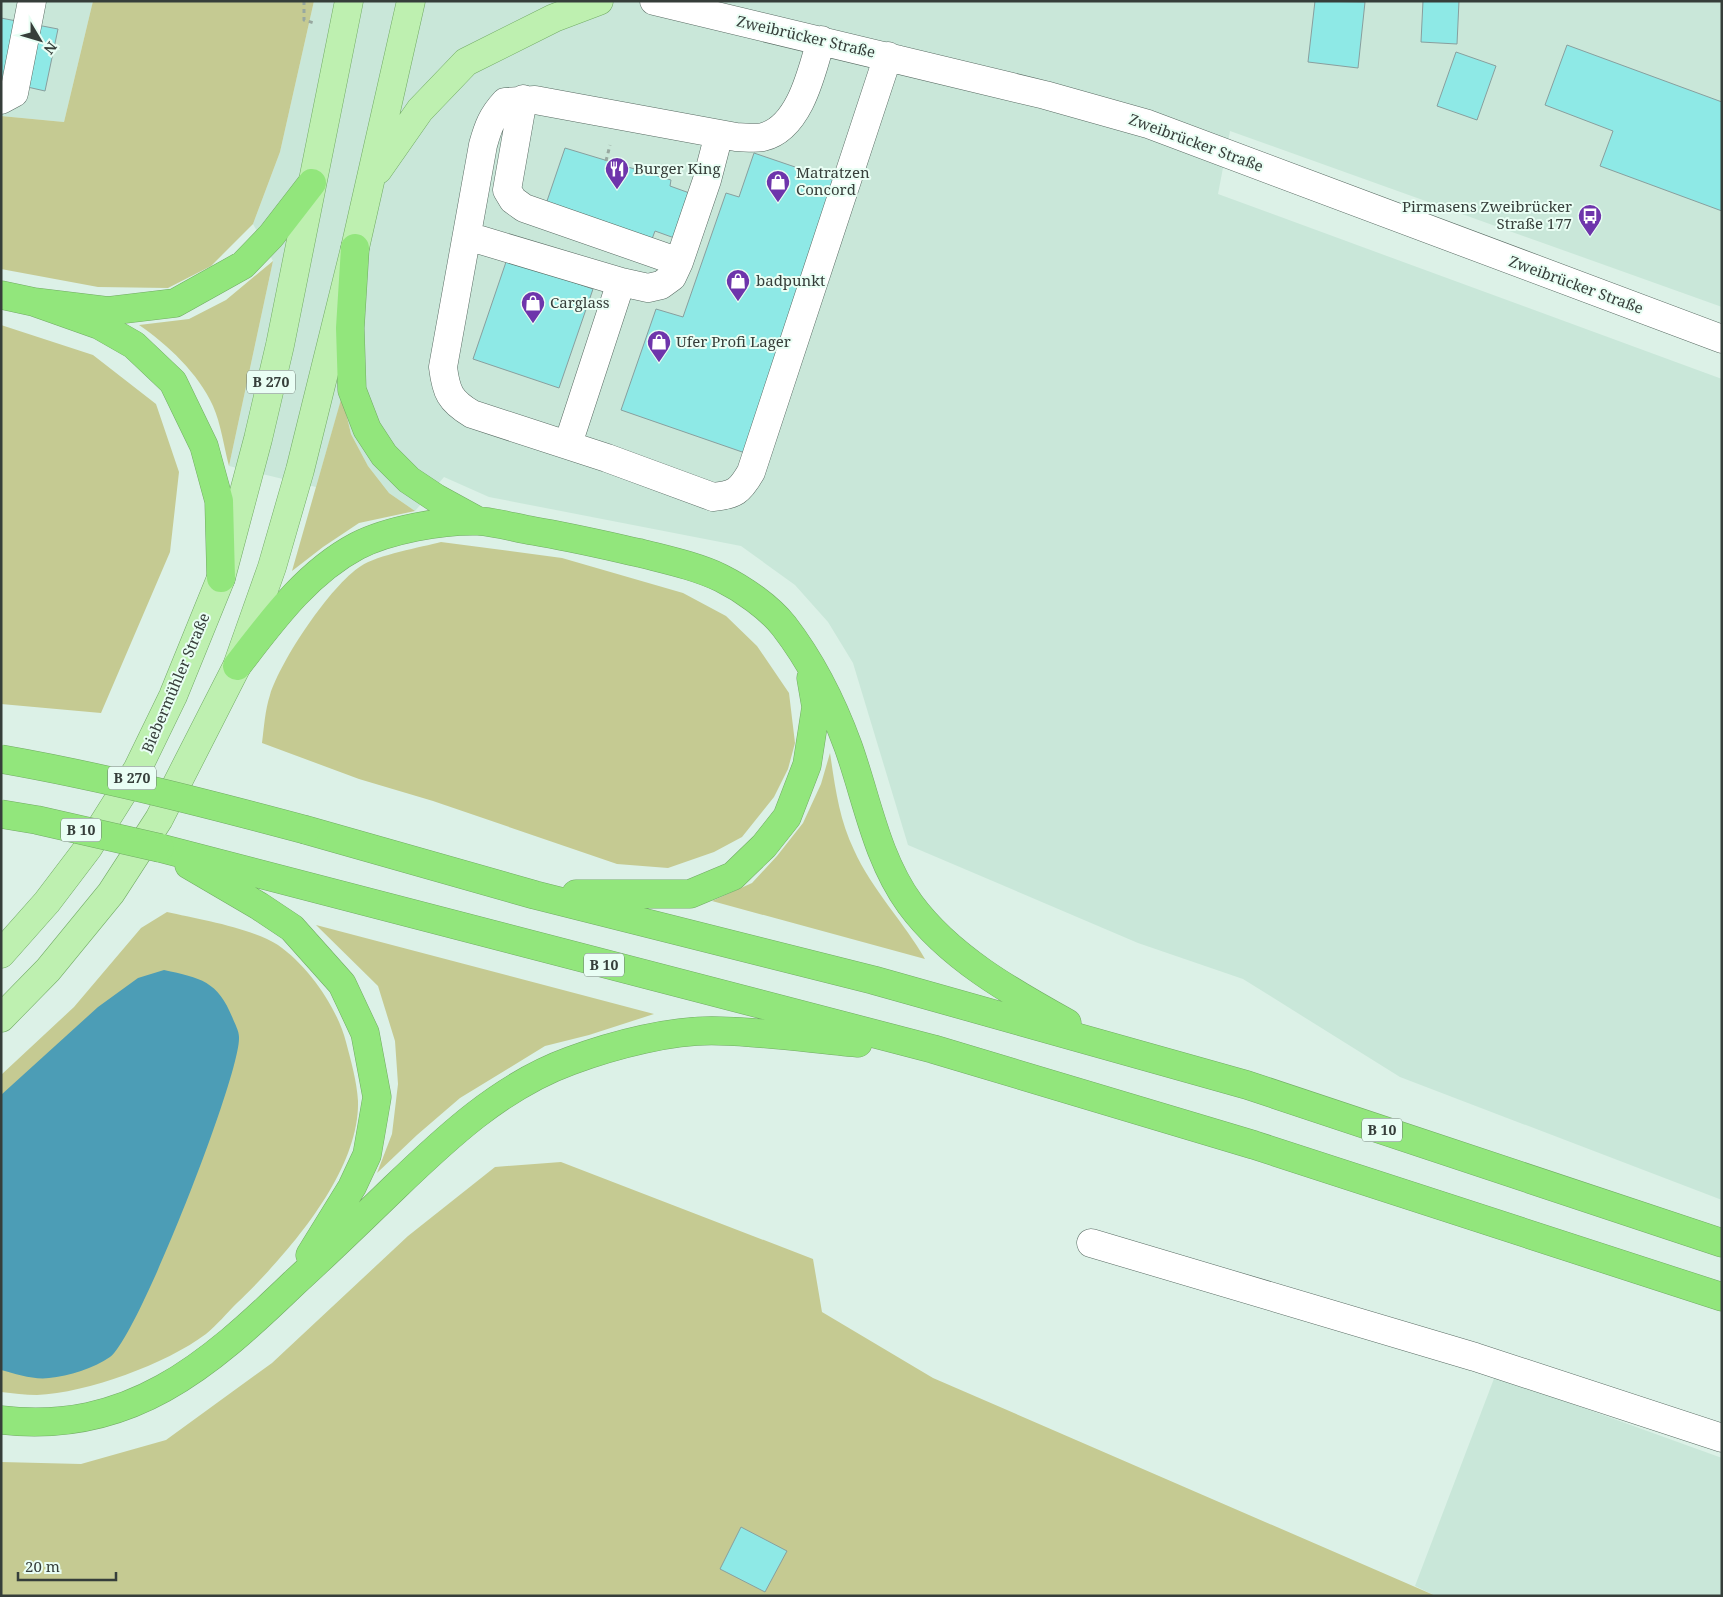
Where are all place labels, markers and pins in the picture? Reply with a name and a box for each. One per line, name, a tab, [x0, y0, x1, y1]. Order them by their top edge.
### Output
restaurant icon: Burger King	[604, 156, 630, 190]
place label: Burger King	[634, 158, 721, 178]
place label: Matratzen Concord	[796, 162, 870, 199]
shop icon: Matratzen Concord	[765, 169, 791, 203]
place label: Pirmasens Zweibrücker Straße 177	[1402, 196, 1572, 233]
bus stop icon: Pirmasens Zweibrücker Straße 177	[1577, 203, 1603, 237]
shop icon: badpunkt	[725, 268, 751, 302]
place label: badpunkt	[756, 270, 825, 290]
shop icon: Carglass	[520, 290, 546, 324]
place label: Carglass	[550, 292, 610, 312]
shop icon: Ufer Profi Lager	[646, 329, 672, 363]
place label: Ufer Profi Lager	[676, 331, 791, 351]

